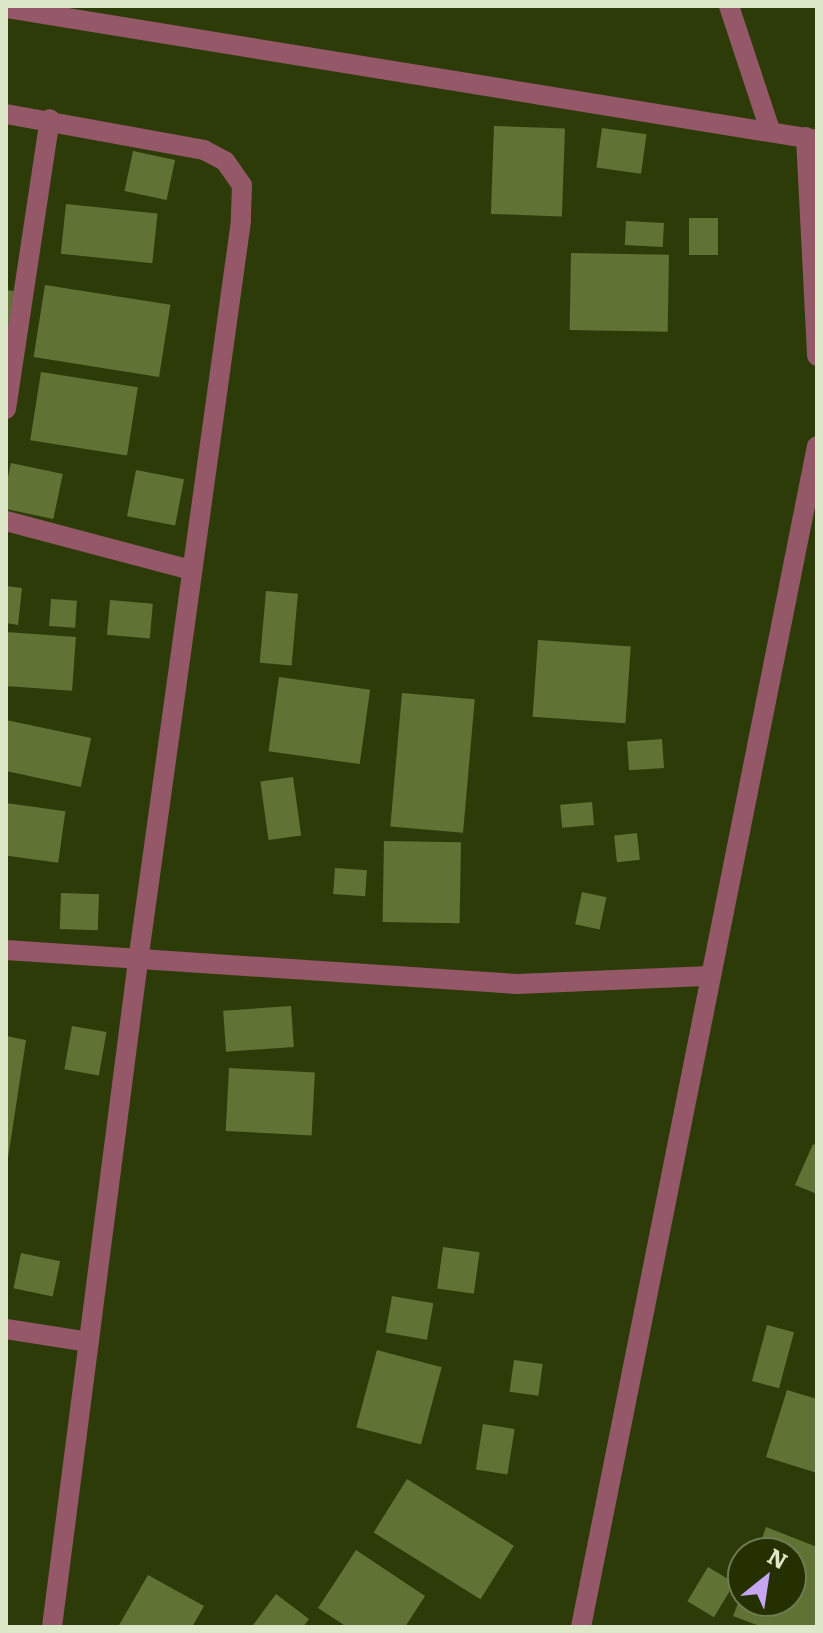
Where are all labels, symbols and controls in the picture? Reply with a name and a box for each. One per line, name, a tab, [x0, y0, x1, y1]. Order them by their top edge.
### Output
north arrow	[727, 1537, 807, 1617]
text: N	[762, 1539, 794, 1576]

